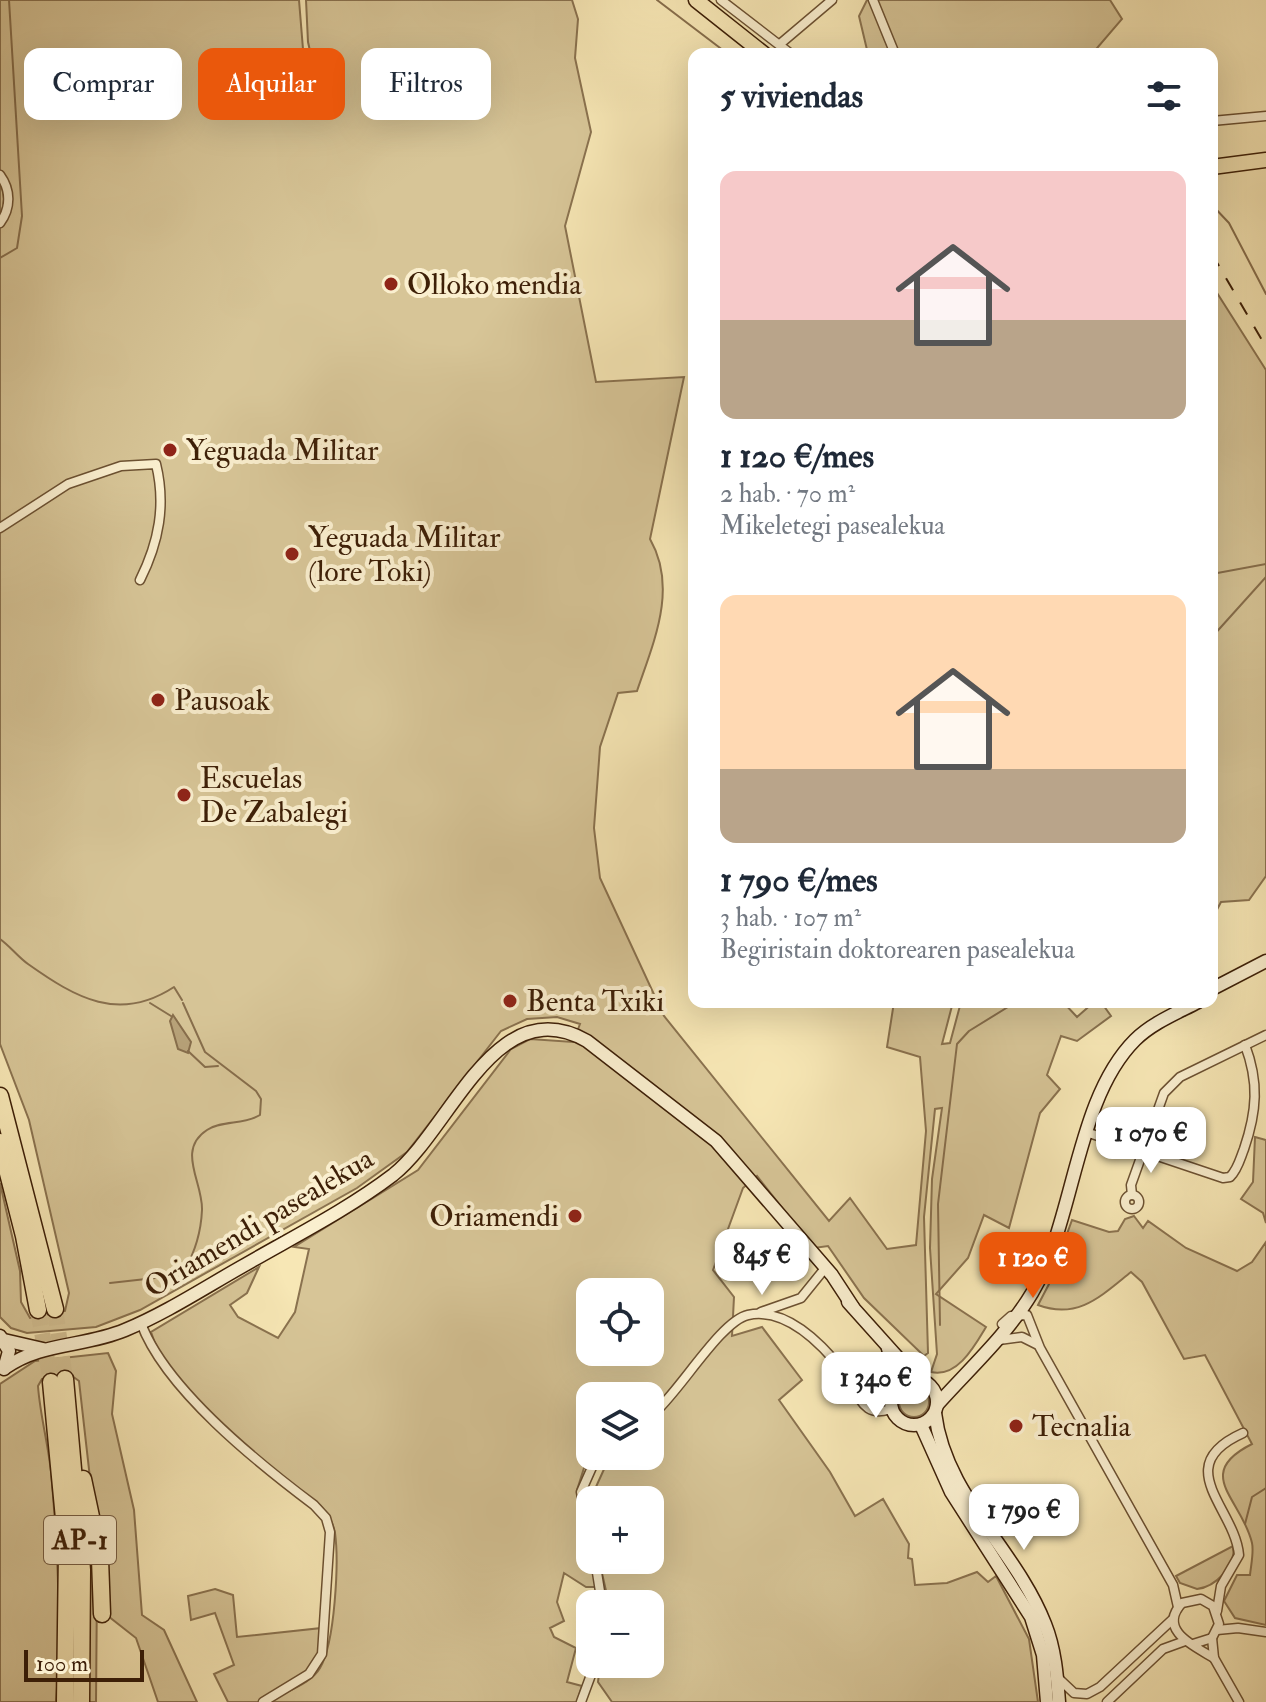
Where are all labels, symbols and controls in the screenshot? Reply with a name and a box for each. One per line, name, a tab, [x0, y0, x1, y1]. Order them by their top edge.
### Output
chip: Comprar	[24, 48, 182, 120]
chip: Alquilar	[198, 48, 345, 120]
chip: Filtros	[361, 48, 491, 120]
icon: filters	[1142, 74, 1186, 118]
text: 5 viviendas	[720, 75, 863, 118]
icon: home	[881, 223, 1025, 367]
place label: Olloko mendia	[407, 266, 582, 303]
marker: Olloko mendia	[382, 275, 400, 293]
place label: Yeguada Militar	[186, 432, 378, 469]
text: 1 120 €/mes	[720, 435, 874, 478]
marker: Yeguada Militar	[161, 441, 179, 459]
text: 2 hab. · 70 m²	[720, 478, 855, 510]
text: Mikeletegi pasealekua	[720, 510, 945, 542]
place label: Yeguada Militar (lore Toki)	[308, 519, 500, 590]
marker: Yeguada Militar (lore Toki)	[283, 545, 301, 563]
icon: home	[881, 647, 1025, 791]
place label: Pausoak	[174, 682, 270, 719]
marker: Pausoak	[149, 691, 167, 709]
place label: Escuelas De Zabalegi	[200, 760, 348, 831]
marker: Escuelas De Zabalegi	[175, 786, 193, 804]
text: 1 790 €/mes	[720, 859, 878, 902]
text: 3 hab. · 107 m²	[720, 902, 861, 934]
text: Begiristain doktorearen pasealekua	[720, 934, 1075, 966]
place label: Benta Txiki	[526, 983, 664, 1020]
marker: Benta Txiki	[501, 992, 519, 1010]
pin: 1 070 €	[1077, 1107, 1225, 1175]
text: 1 070 €	[1114, 1117, 1188, 1149]
street label: Oriamendi pasealekua	[138, 1140, 381, 1306]
place label: Oriamendi	[429, 1198, 559, 1235]
marker: Oriamendi	[566, 1207, 584, 1225]
pin: 845 €	[706, 1229, 818, 1297]
pin: 1 120 €	[959, 1232, 1107, 1300]
text: 845 €	[733, 1239, 791, 1271]
text: 1 120 €	[997, 1242, 1069, 1274]
map controls	[576, 1278, 664, 1678]
button: locate	[576, 1278, 664, 1366]
pin: 1 340 €	[802, 1352, 950, 1420]
text: 1 340 €	[840, 1362, 912, 1394]
button: layers	[576, 1382, 664, 1470]
place label: Tecnalia	[1032, 1408, 1132, 1445]
marker: Tecnalia	[1007, 1417, 1025, 1435]
pin: 1 790 €	[950, 1484, 1098, 1552]
button: +	[576, 1486, 664, 1574]
text: 1 790 €	[987, 1494, 1061, 1526]
road number: AP-1	[44, 1516, 116, 1564]
button: −	[576, 1590, 664, 1678]
scale bar	[24, 1646, 144, 1682]
text: 100 m	[36, 1650, 88, 1678]

